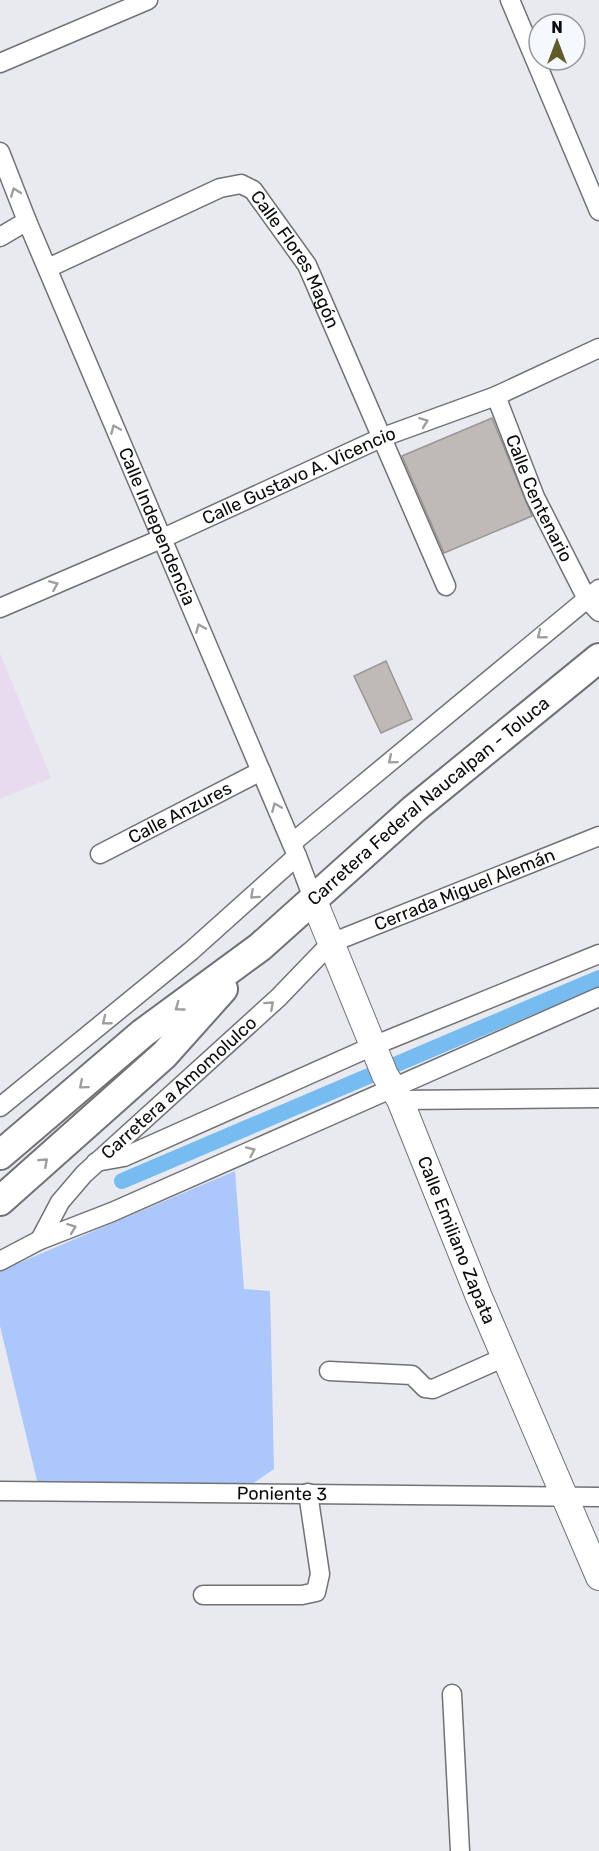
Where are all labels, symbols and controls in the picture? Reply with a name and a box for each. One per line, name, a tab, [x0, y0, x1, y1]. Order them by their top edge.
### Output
north arrow	[527, 12, 587, 72]
text: N	[551, 18, 563, 37]
street label: Calle Flores Magón	[246, 186, 344, 331]
one-way arrow	[10, 187, 22, 198]
one-way arrow	[418, 417, 429, 429]
street label: Calle Gustavo A. Vicencio	[199, 422, 399, 530]
one-way arrow	[110, 425, 122, 436]
street label: Calle Centenario	[501, 431, 577, 566]
street label: Calle Independencia	[114, 444, 200, 609]
one-way arrow	[47, 580, 58, 592]
one-way arrow	[195, 624, 207, 635]
one-way arrow	[537, 628, 548, 639]
street label: Carretera Federal Naucalpan - Toluca	[303, 692, 554, 910]
one-way arrow	[388, 753, 399, 764]
street label: Calle Anzures	[124, 777, 236, 849]
one-way arrow	[272, 803, 284, 814]
street label: Cerrada Miguel Alemán	[371, 844, 558, 936]
one-way arrow	[250, 888, 261, 899]
one-way arrow	[174, 999, 185, 1010]
one-way arrow	[263, 1001, 274, 1012]
street label: Carretera a Amomolulco	[97, 1012, 261, 1164]
one-way arrow	[101, 1014, 112, 1025]
one-way arrow	[79, 1077, 90, 1088]
one-way arrow	[245, 1146, 256, 1158]
street label: Calle Emiliano Zapata	[413, 1153, 500, 1327]
one-way arrow	[37, 1158, 48, 1169]
one-way arrow	[66, 1223, 77, 1235]
street label: Poniente 3	[237, 1482, 327, 1505]

